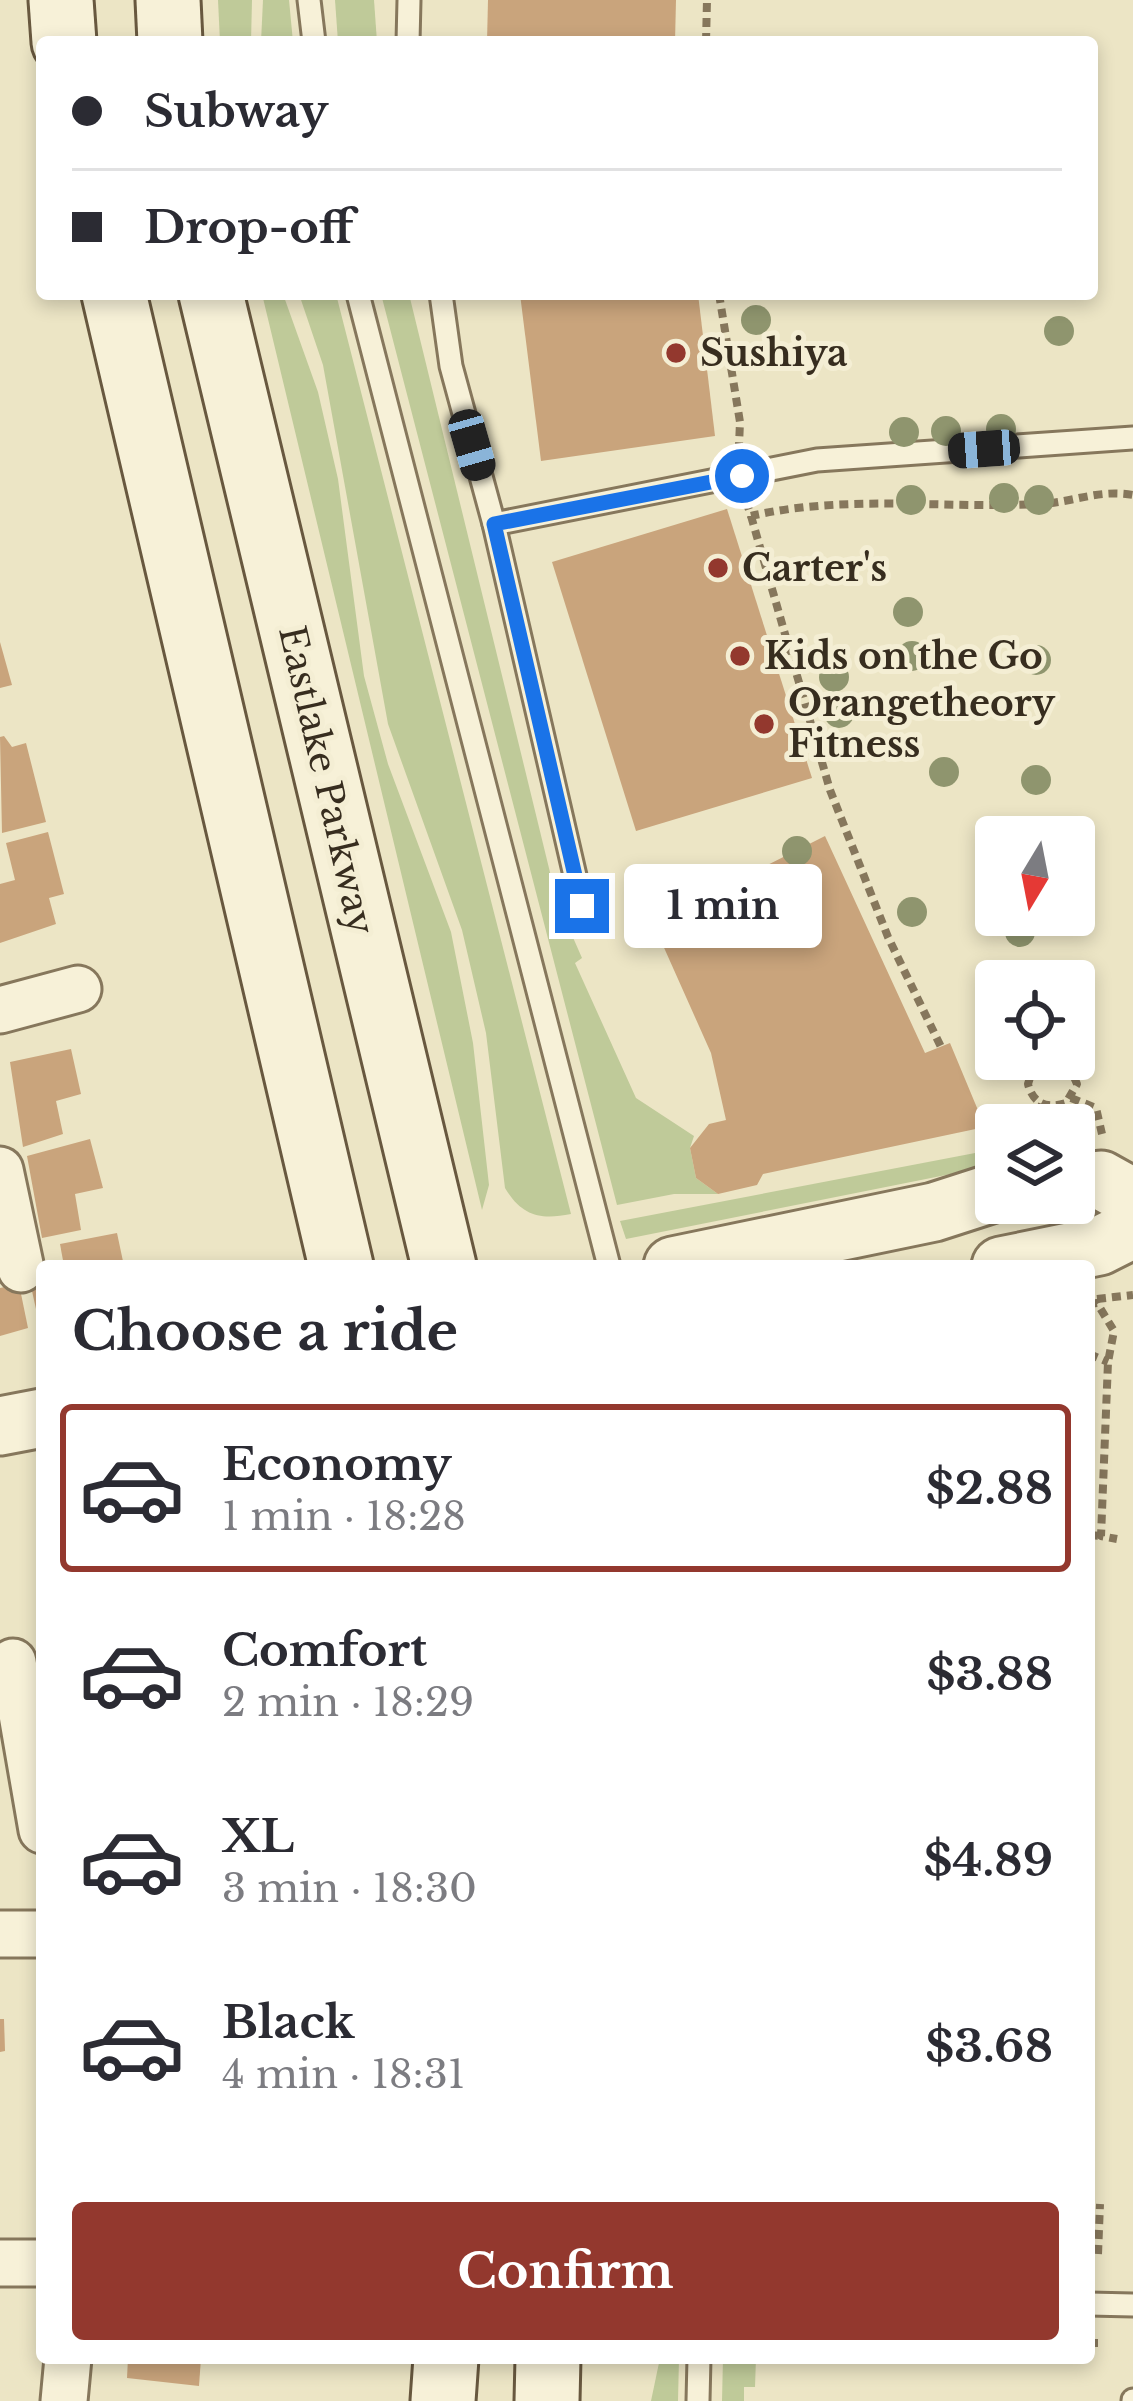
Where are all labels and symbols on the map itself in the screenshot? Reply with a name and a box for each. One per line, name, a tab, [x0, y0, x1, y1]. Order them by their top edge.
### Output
place label: Sushiya	[700, 331, 848, 376]
marker: Sushiya	[663, 340, 689, 366]
car	[445, 405, 499, 485]
car	[947, 429, 1021, 469]
route start	[715, 449, 769, 503]
place label: Carter's	[742, 546, 887, 591]
marker: Carter's	[705, 555, 731, 581]
street label: Eastlake Parkway	[269, 621, 384, 939]
place label: Kids on the Go	[764, 634, 1043, 679]
marker: Kids on the Go	[727, 643, 753, 669]
place label: Orangetheory Fitness	[788, 681, 1056, 767]
marker: Orangetheory Fitness	[751, 711, 777, 737]
north arrow	[975, 816, 1095, 936]
callout: 1 min	[624, 864, 822, 948]
route end	[555, 879, 609, 933]

